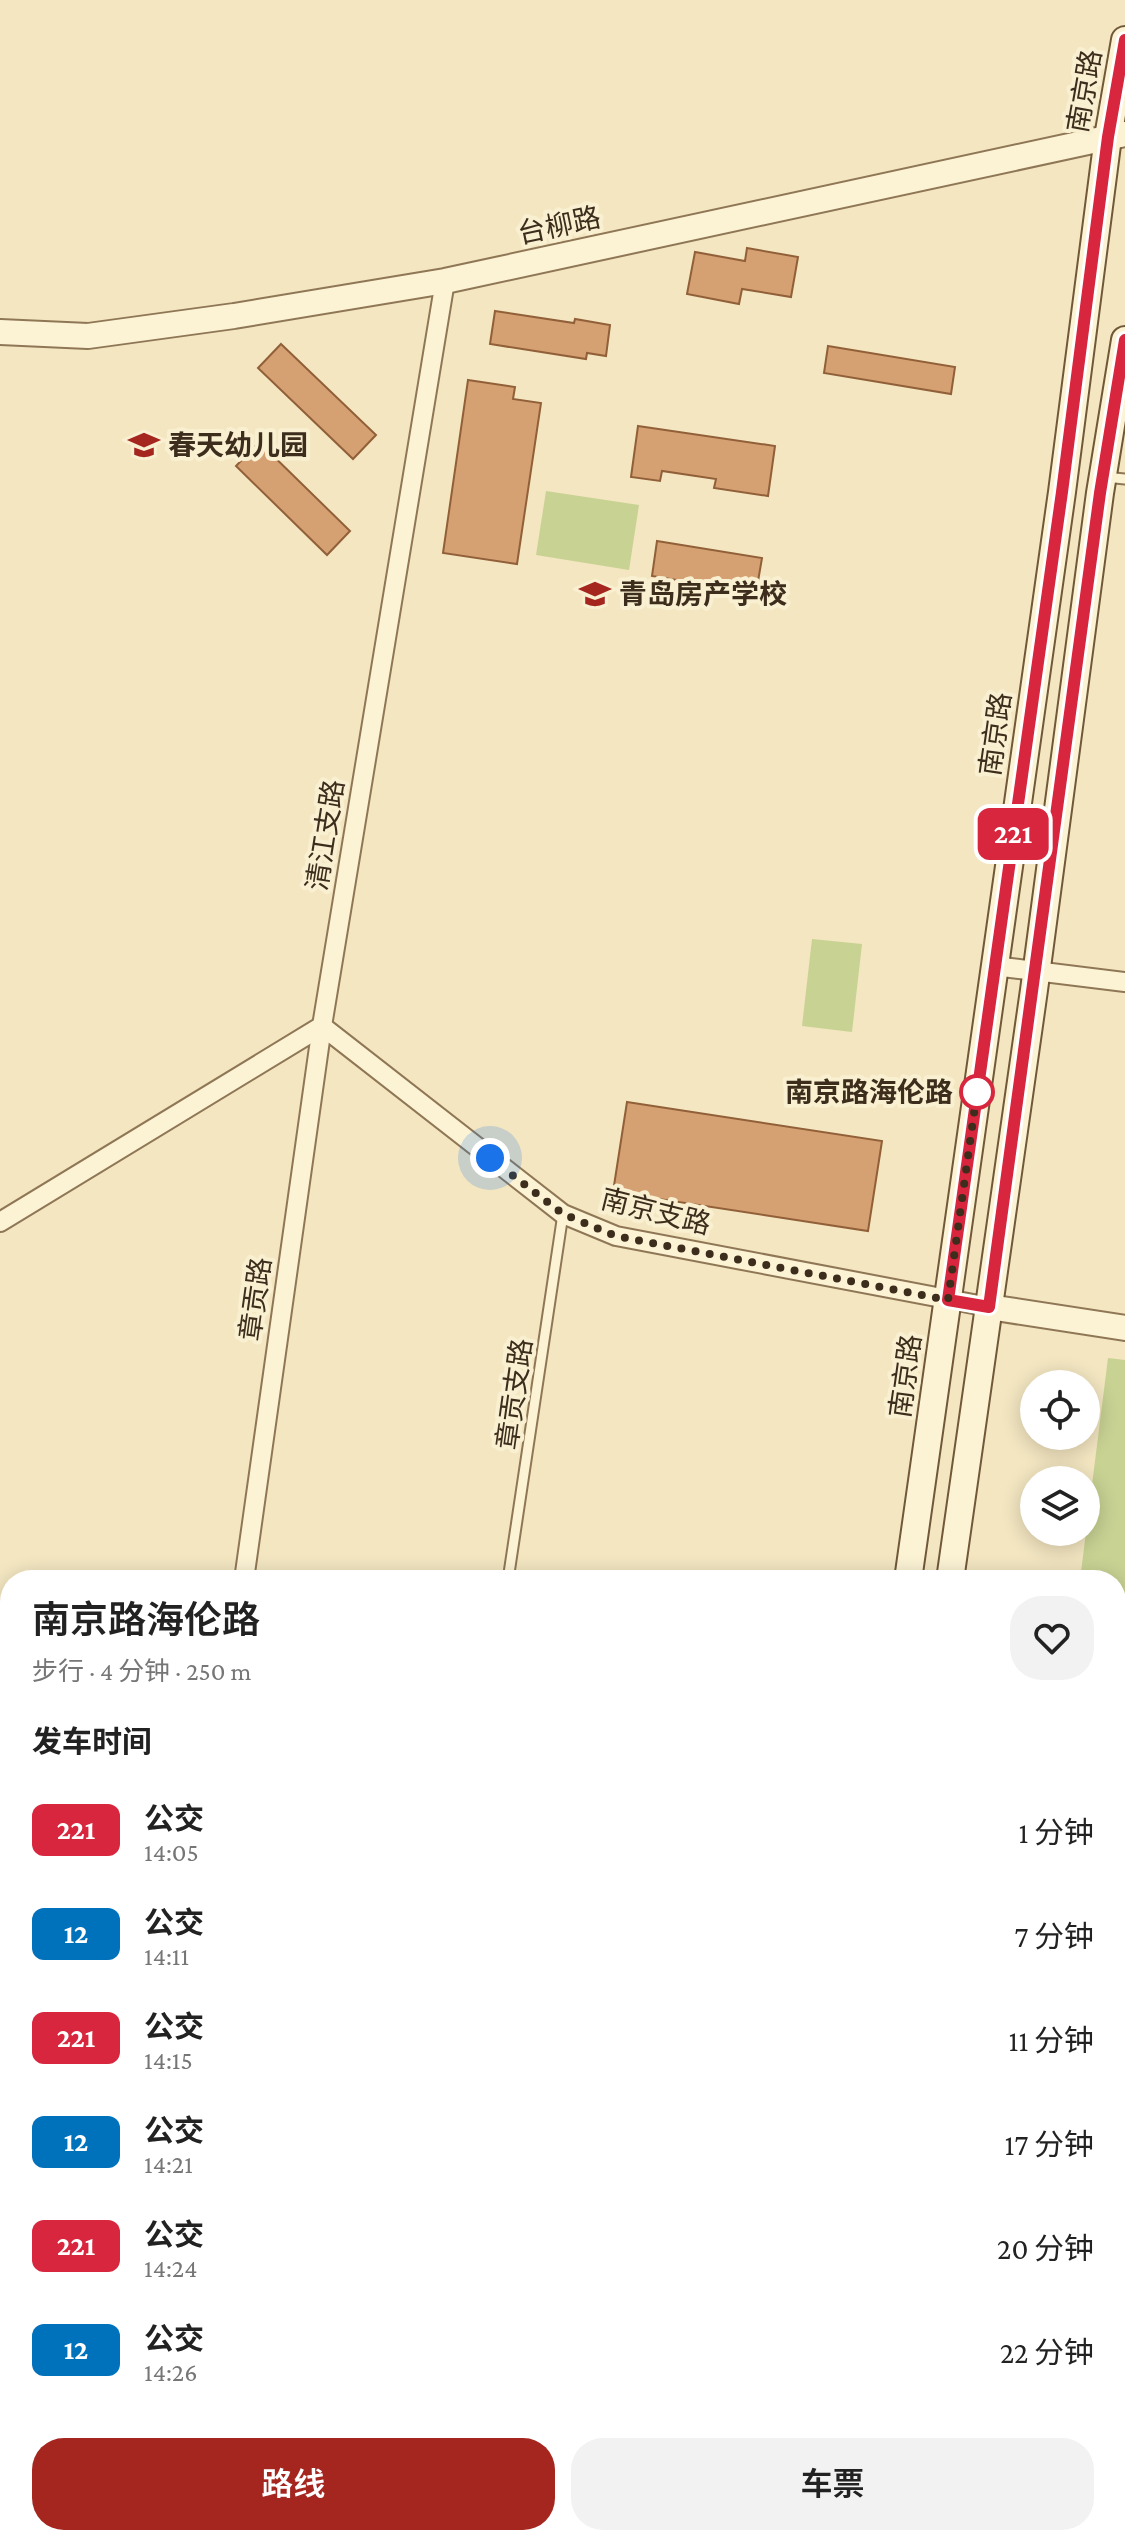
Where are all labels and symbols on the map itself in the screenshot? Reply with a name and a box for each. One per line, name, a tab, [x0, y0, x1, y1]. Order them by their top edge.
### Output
street label: 南京路	[1062, 47, 1107, 135]
street label: 台柳路	[515, 202, 603, 249]
school or university icon: 春天幼儿园	[127, 428, 161, 462]
place label: 春天幼儿园	[168, 430, 308, 461]
school or university icon: 青岛房产学校	[578, 577, 612, 611]
place label: 青岛房产学校	[619, 579, 787, 610]
street label: 南京路	[974, 690, 1017, 778]
street label: 清江支路	[301, 777, 350, 893]
line badge: 221	[967, 808, 1059, 860]
marker: 南京路海伦路	[960, 1075, 994, 1109]
place label: 南京路海伦路	[785, 1077, 953, 1108]
your location	[470, 1138, 510, 1178]
street label: 南京支路	[598, 1183, 714, 1240]
street label: 章贡路	[234, 1255, 277, 1343]
street label: 南京路	[884, 1332, 927, 1420]
street label: 章贡支路	[491, 1336, 538, 1452]

